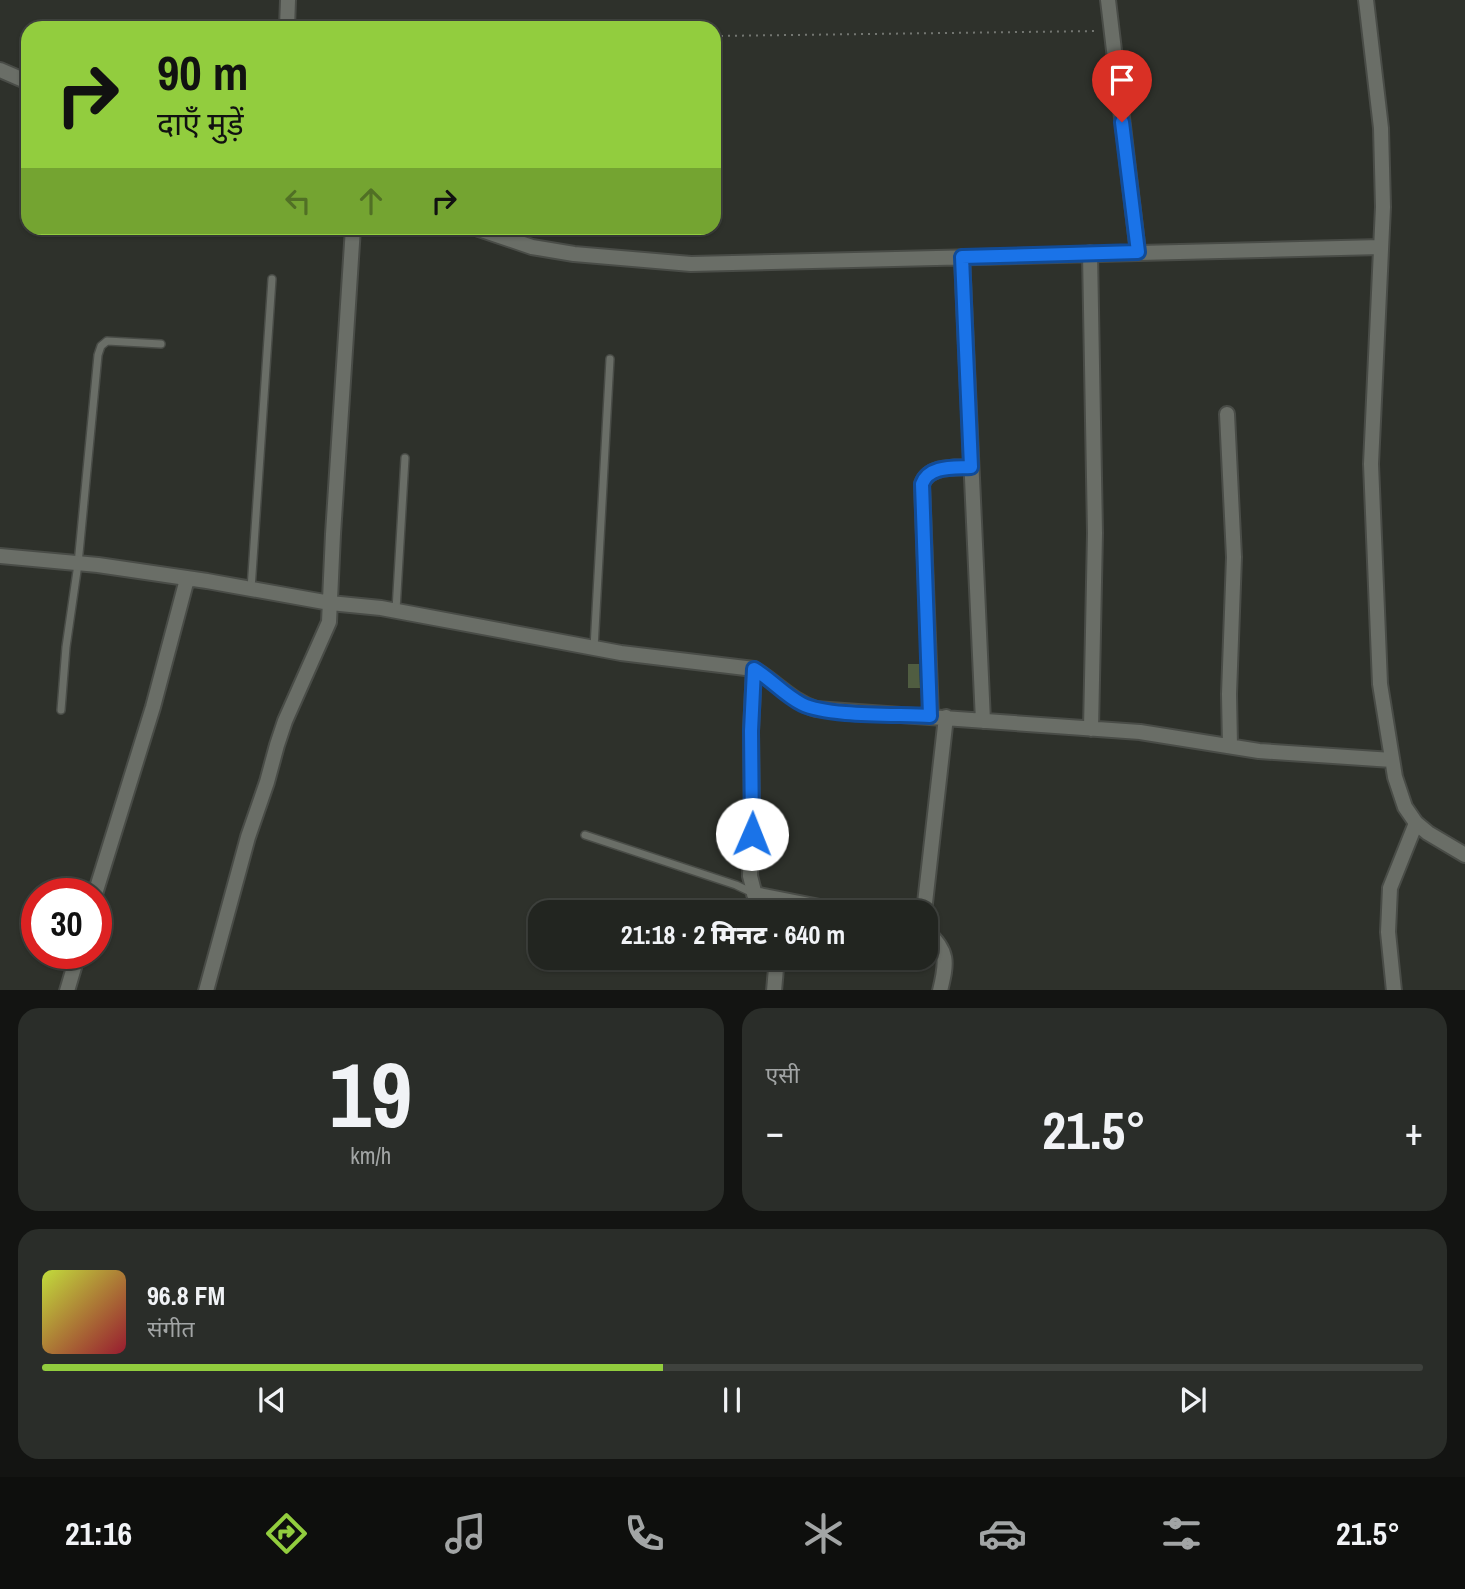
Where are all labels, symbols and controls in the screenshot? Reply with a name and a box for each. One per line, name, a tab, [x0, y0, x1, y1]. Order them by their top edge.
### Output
text: 90 m	[157, 39, 249, 105]
icon: right	[42, 49, 133, 140]
pin	[1092, 50, 1152, 122]
icon: arrive	[1103, 61, 1141, 99]
text: दाएँ मुड़ें	[157, 102, 244, 145]
icon: left	[279, 182, 317, 220]
icon: ahead	[352, 182, 390, 220]
icon: right	[425, 182, 463, 220]
position arrow	[715, 797, 789, 871]
speed limit sign: 30	[21, 878, 112, 969]
text: 21:18 · 2 मिनट · 640 m	[621, 917, 845, 952]
text: 19	[329, 1033, 412, 1155]
text: एसी	[766, 1059, 800, 1090]
text: 21.5°	[1042, 1095, 1146, 1165]
text: −	[766, 1106, 784, 1157]
text: +	[1405, 1106, 1423, 1157]
text: km/h	[350, 1140, 391, 1171]
text: 96.8 FM	[147, 1278, 225, 1313]
text: संगीत	[147, 1313, 195, 1344]
icon: previous	[253, 1381, 291, 1419]
icon: pause	[713, 1381, 751, 1419]
icon: next	[1174, 1381, 1212, 1419]
icon: directions	[262, 1509, 311, 1558]
icon: music	[441, 1509, 490, 1558]
icon: phone	[620, 1509, 669, 1558]
icon: climate	[799, 1509, 848, 1558]
icon: car	[978, 1509, 1027, 1558]
icon: filters	[1157, 1509, 1206, 1558]
text: 21:16	[65, 1512, 132, 1555]
text: 21.5°	[1336, 1512, 1400, 1555]

